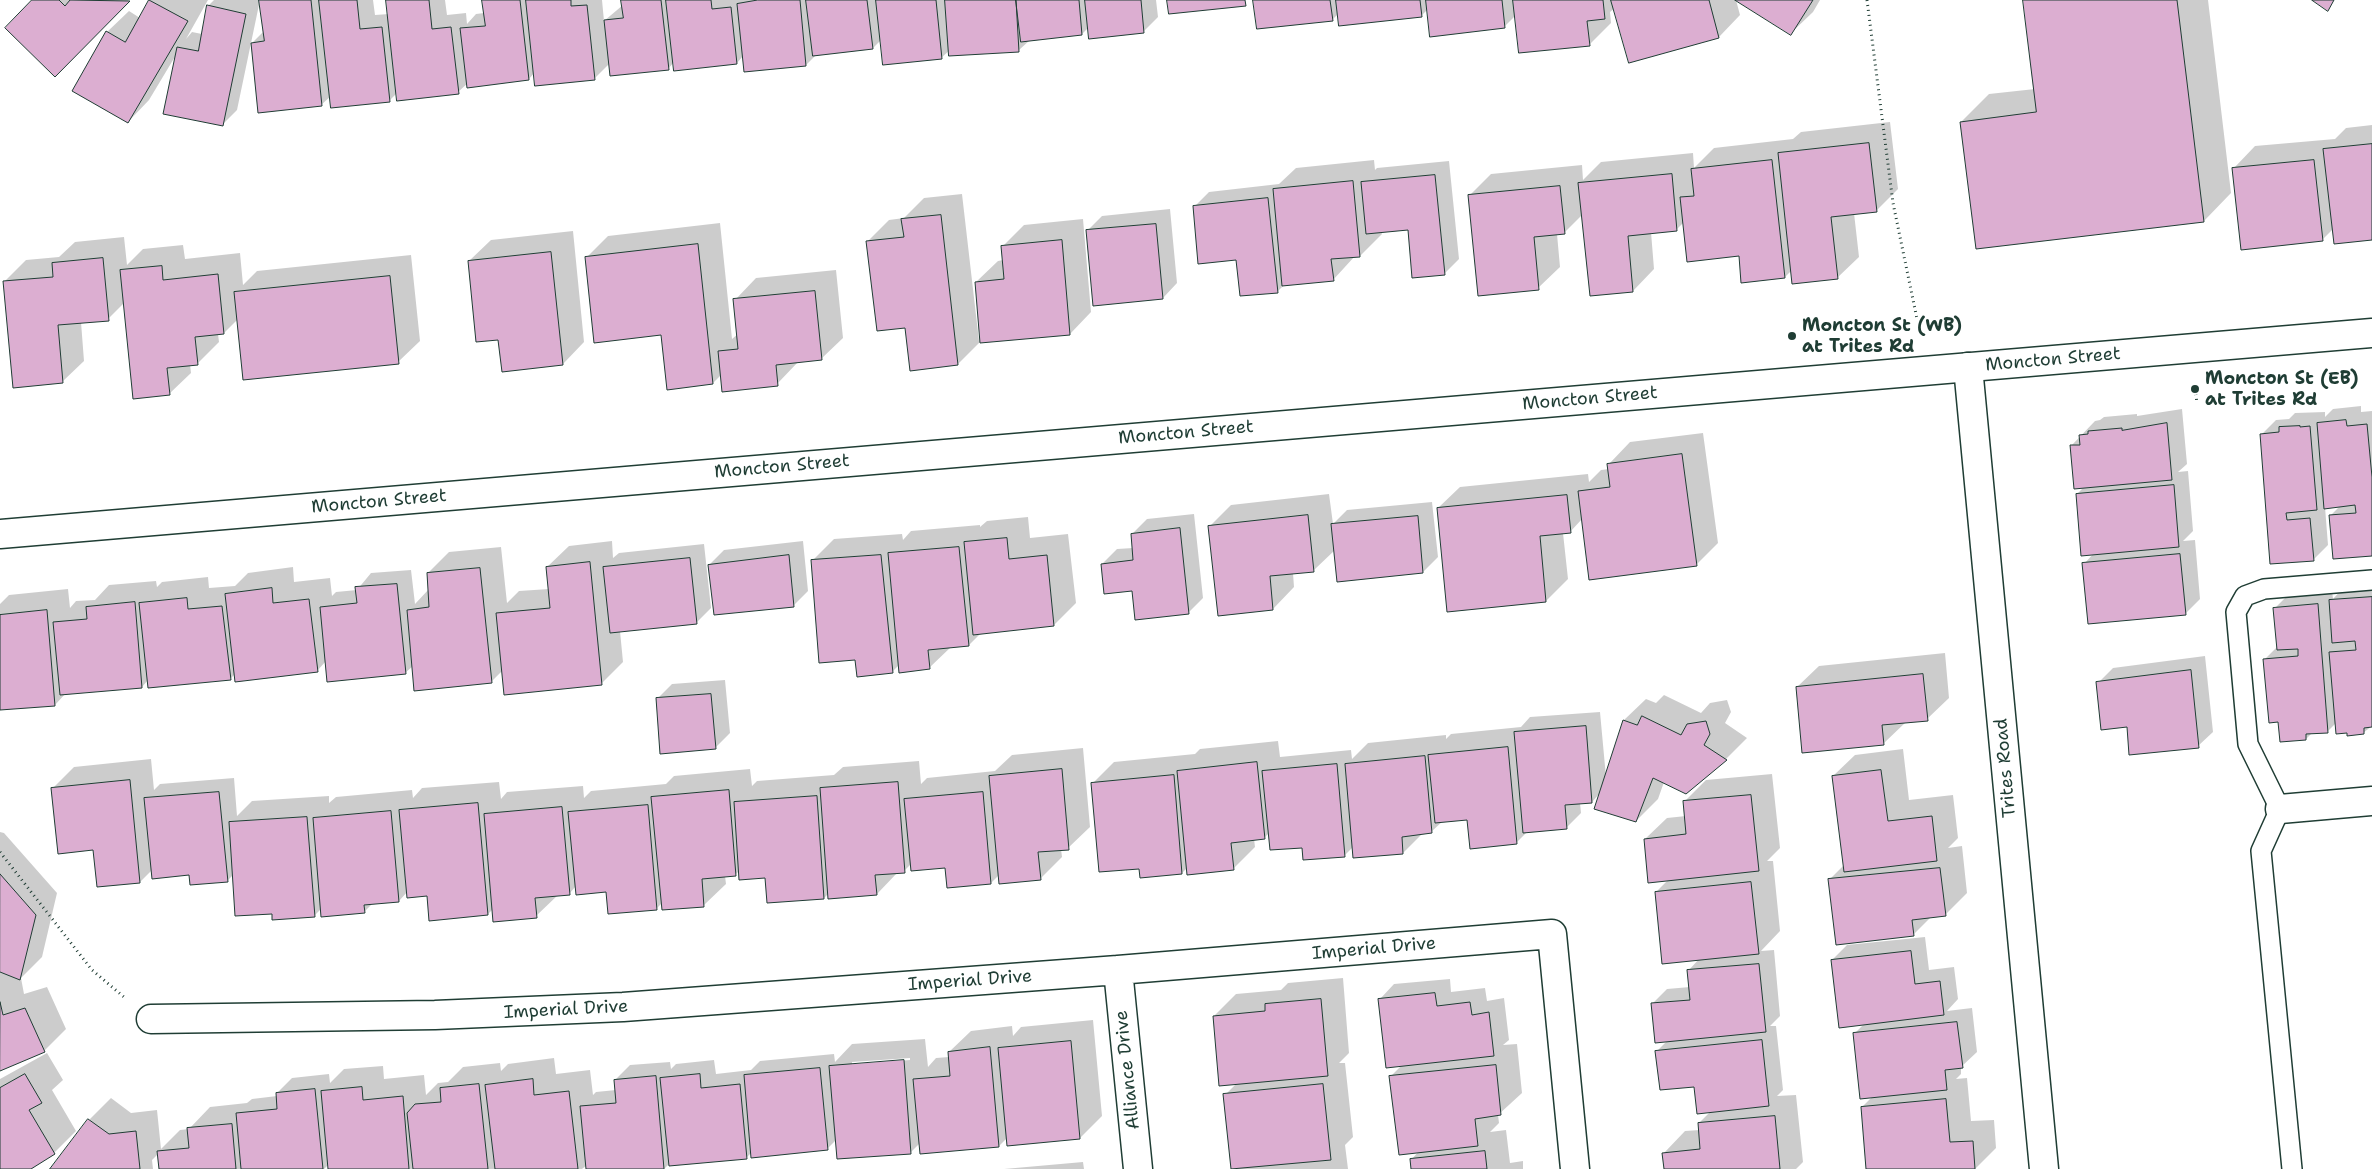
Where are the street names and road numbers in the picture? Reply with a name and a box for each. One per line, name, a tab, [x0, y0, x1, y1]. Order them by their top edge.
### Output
street label: Moncton Street	[1984, 343, 2122, 377]
street label: Moncton Street	[1521, 382, 1659, 416]
street label: Moncton Street	[1117, 416, 1255, 450]
street label: Moncton Street	[713, 450, 851, 484]
street label: Moncton Street	[310, 485, 448, 519]
street label: Trites Road	[1991, 717, 2021, 819]
street label: Imperial Drive	[1311, 933, 1437, 965]
street label: Imperial Drive	[907, 966, 1033, 996]
street label: Imperial Drive	[503, 996, 629, 1024]
street label: Alliance Drive	[1111, 1009, 1145, 1131]

